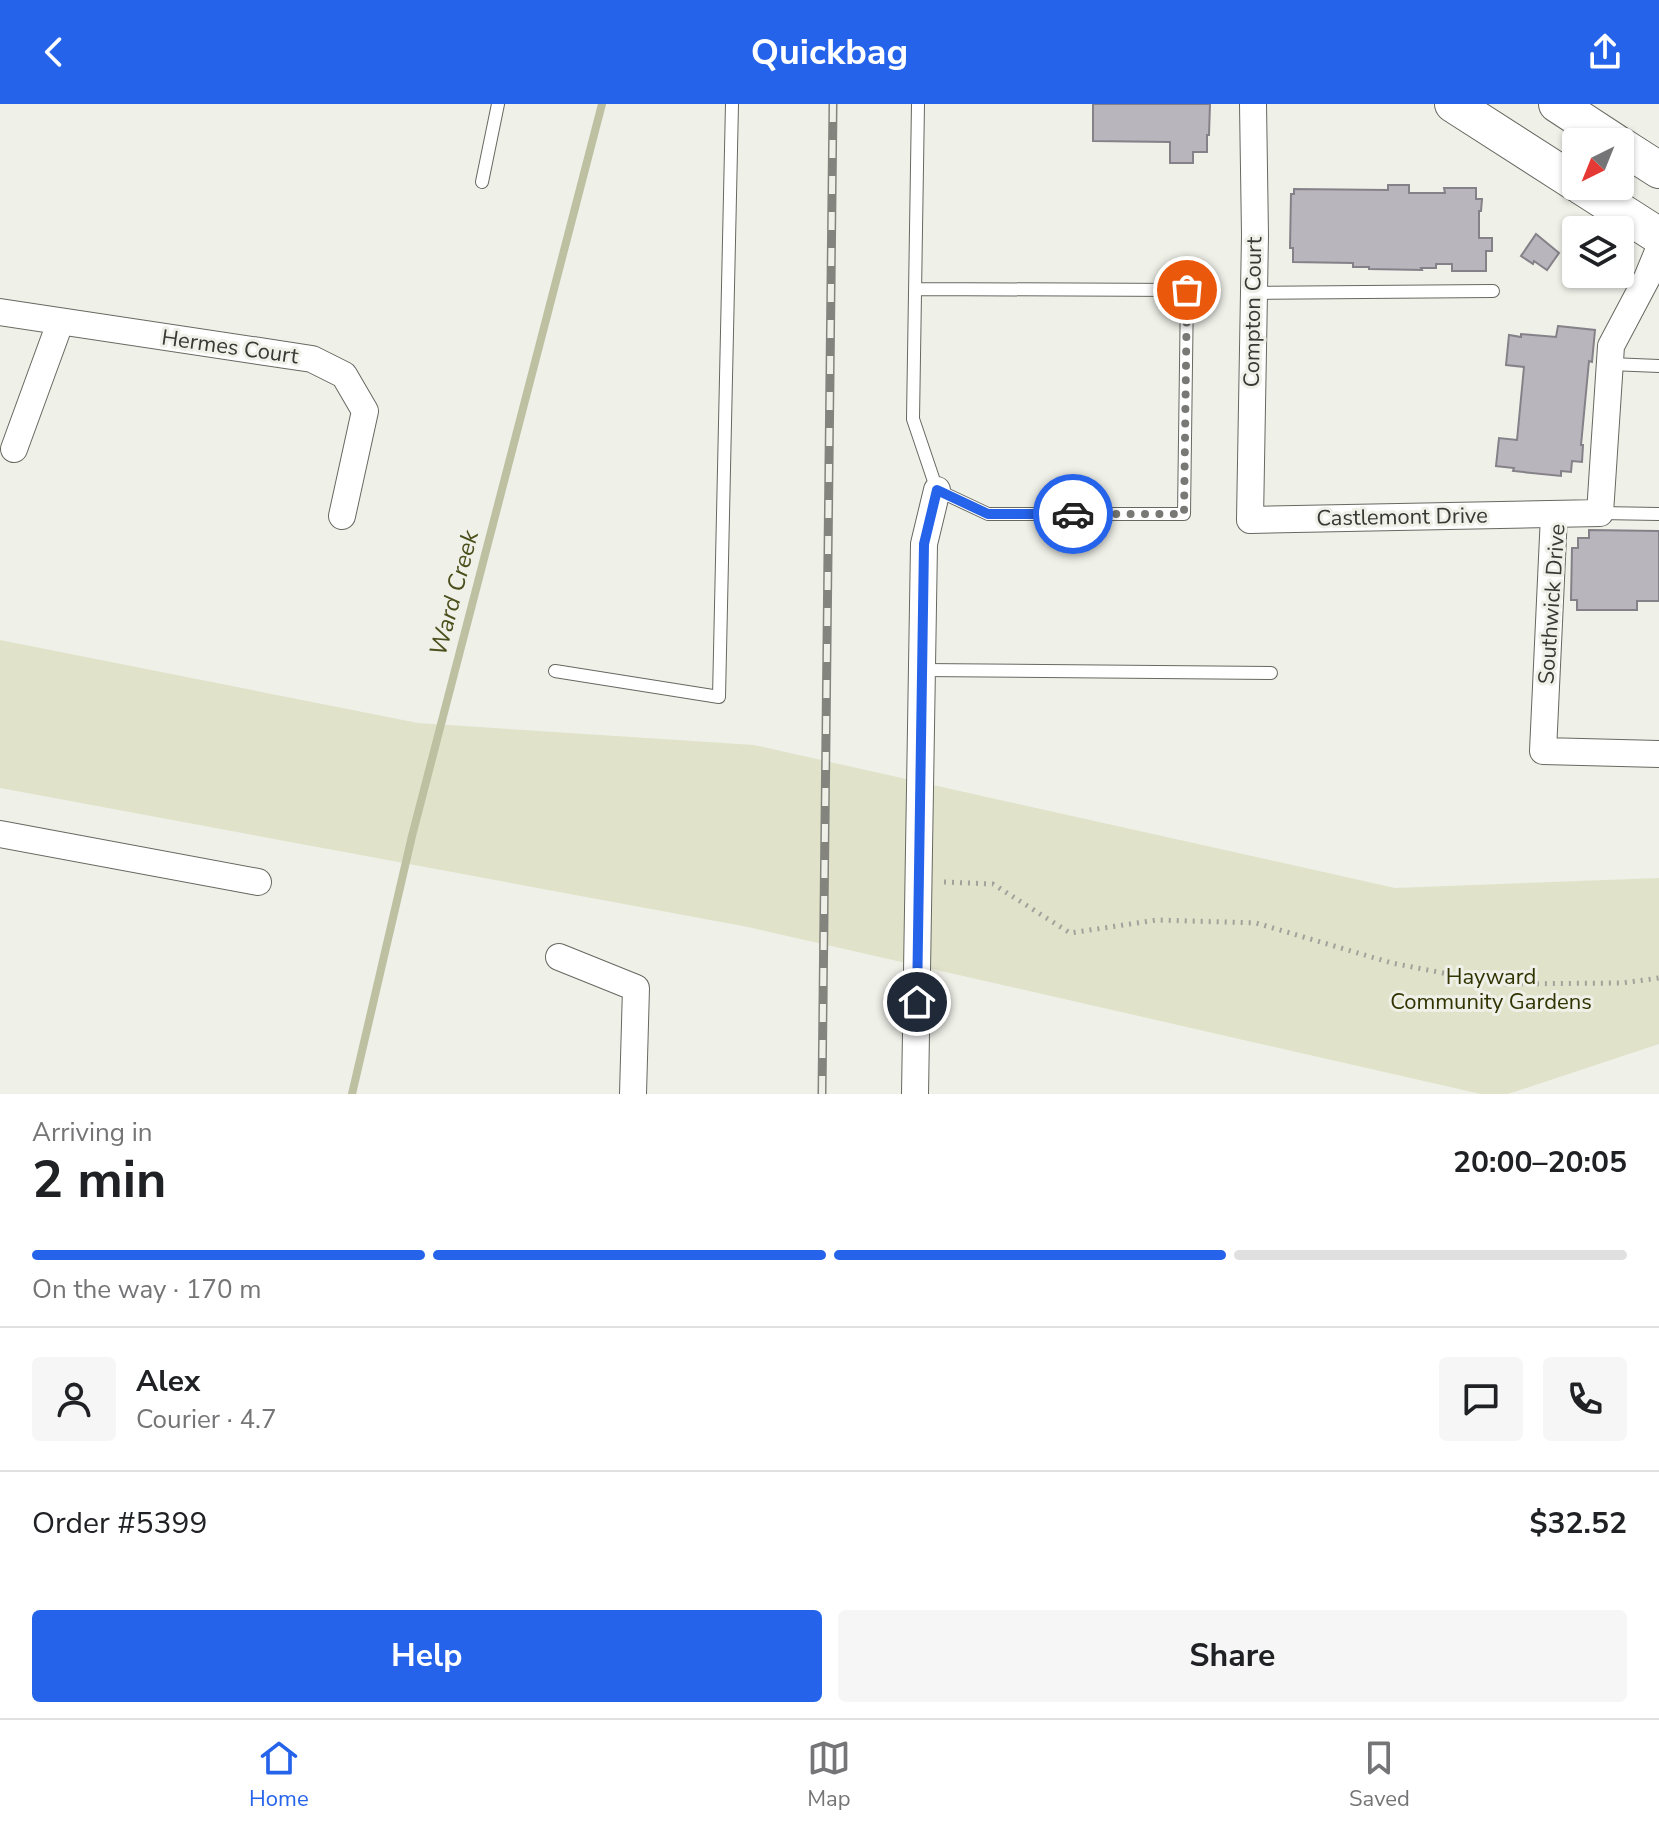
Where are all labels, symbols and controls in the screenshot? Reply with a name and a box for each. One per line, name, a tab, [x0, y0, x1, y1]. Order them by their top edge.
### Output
text: Quickbag	[751, 28, 908, 77]
icon: back	[32, 30, 76, 74]
icon: share	[1583, 30, 1627, 74]
north arrow	[1562, 128, 1634, 200]
map controls	[1562, 128, 1634, 288]
button: layers	[1562, 216, 1634, 288]
street label: Compton Court	[1237, 236, 1269, 388]
pin	[1153, 256, 1221, 324]
icon: bag	[1165, 268, 1209, 312]
street label: Hermes Court	[160, 323, 301, 371]
courier	[1033, 474, 1113, 554]
icon: car	[1051, 492, 1095, 536]
street label: Castlemont Drive	[1316, 501, 1488, 533]
street label: Southwick Drive	[1531, 523, 1573, 685]
water label: Ward Creek	[422, 526, 486, 659]
park label: Hayward Community Gardens	[1390, 962, 1592, 1017]
pin	[883, 968, 951, 1036]
icon: home	[895, 980, 939, 1024]
text: Arriving in	[32, 1115, 153, 1150]
text: 20:00–20:05	[1453, 1142, 1627, 1183]
text: 2 min	[32, 1144, 167, 1215]
text: On the way · 170 m	[32, 1272, 261, 1307]
button: person	[32, 1357, 116, 1441]
button: chat	[1439, 1357, 1523, 1441]
button: phone	[1543, 1357, 1627, 1441]
text: Alex	[136, 1361, 200, 1402]
text: Courier · 4.7	[136, 1402, 277, 1437]
text: Order #5399	[32, 1503, 207, 1544]
text: $32.52	[1530, 1503, 1627, 1544]
button: Help	[32, 1610, 822, 1702]
button: Share	[838, 1610, 1627, 1702]
tab: Home	[249, 1736, 309, 1814]
tab: Map	[807, 1736, 851, 1814]
tab: Saved	[1349, 1736, 1410, 1814]

